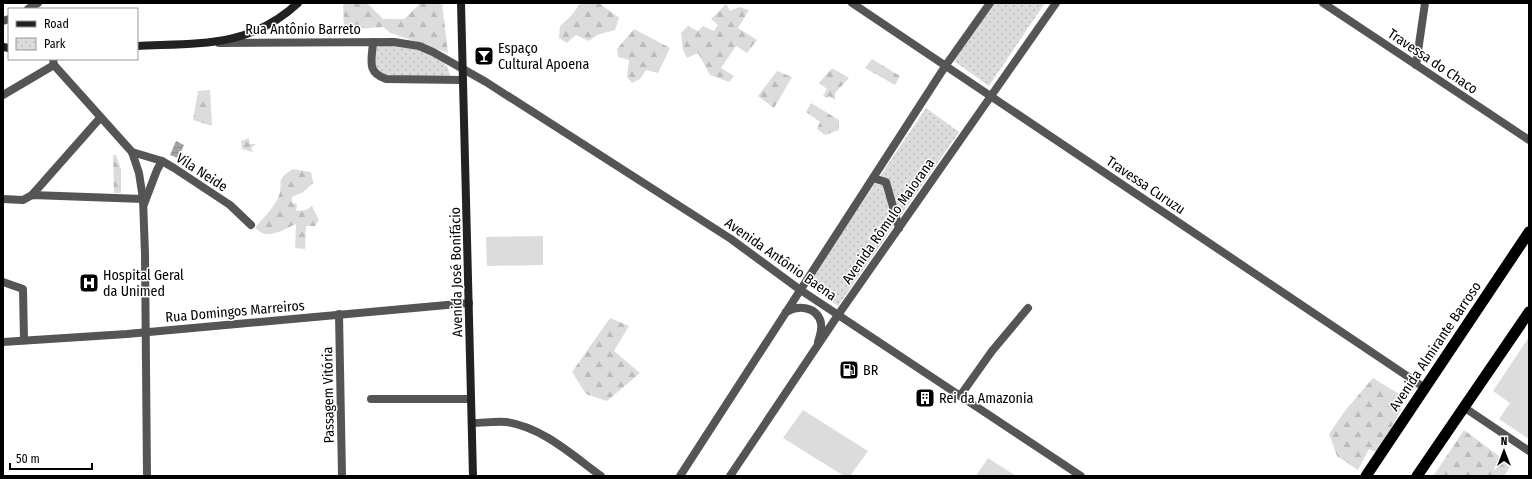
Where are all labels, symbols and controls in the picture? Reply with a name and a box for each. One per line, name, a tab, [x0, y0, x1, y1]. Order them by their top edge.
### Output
legend	[8, 8, 138, 60]
text: Road	[44, 17, 69, 31]
street label: Rua Antônio Barreto	[245, 21, 361, 38]
street label: Travessa do Chaco	[1385, 25, 1481, 98]
text: Park	[44, 37, 66, 51]
place label: Espaço Cultural Apoena	[498, 40, 589, 73]
bar icon: Espaço Cultural Apoena	[473, 45, 495, 67]
street label: Vila Neide	[173, 150, 231, 195]
street label: Travessa Curuzu	[1103, 153, 1188, 218]
street label: Avenida Rômulo Maiorana	[839, 155, 938, 287]
street label: Avenida José Bonifácio	[447, 207, 466, 337]
street label: Avenida Antônio Baena	[721, 214, 840, 305]
place label: Hospital Geral da Unimed	[103, 267, 184, 300]
hospital icon: Hospital Geral da Unimed	[78, 272, 100, 294]
street label: Avenida Almirante Barroso	[1386, 278, 1485, 414]
street label: Rua Domingos Marreiros	[165, 297, 305, 326]
street label: Passagem Vitória	[319, 346, 338, 444]
fuel station icon: BR	[838, 359, 860, 381]
place label: BR	[863, 362, 879, 379]
building icon: Rei da Amazonia	[914, 387, 936, 409]
place label: Rei da Amazonia	[939, 390, 1033, 407]
north arrow	[1484, 431, 1524, 471]
text: N	[1501, 435, 1507, 448]
scale bar	[10, 445, 92, 471]
text: 50 m	[16, 452, 40, 466]

